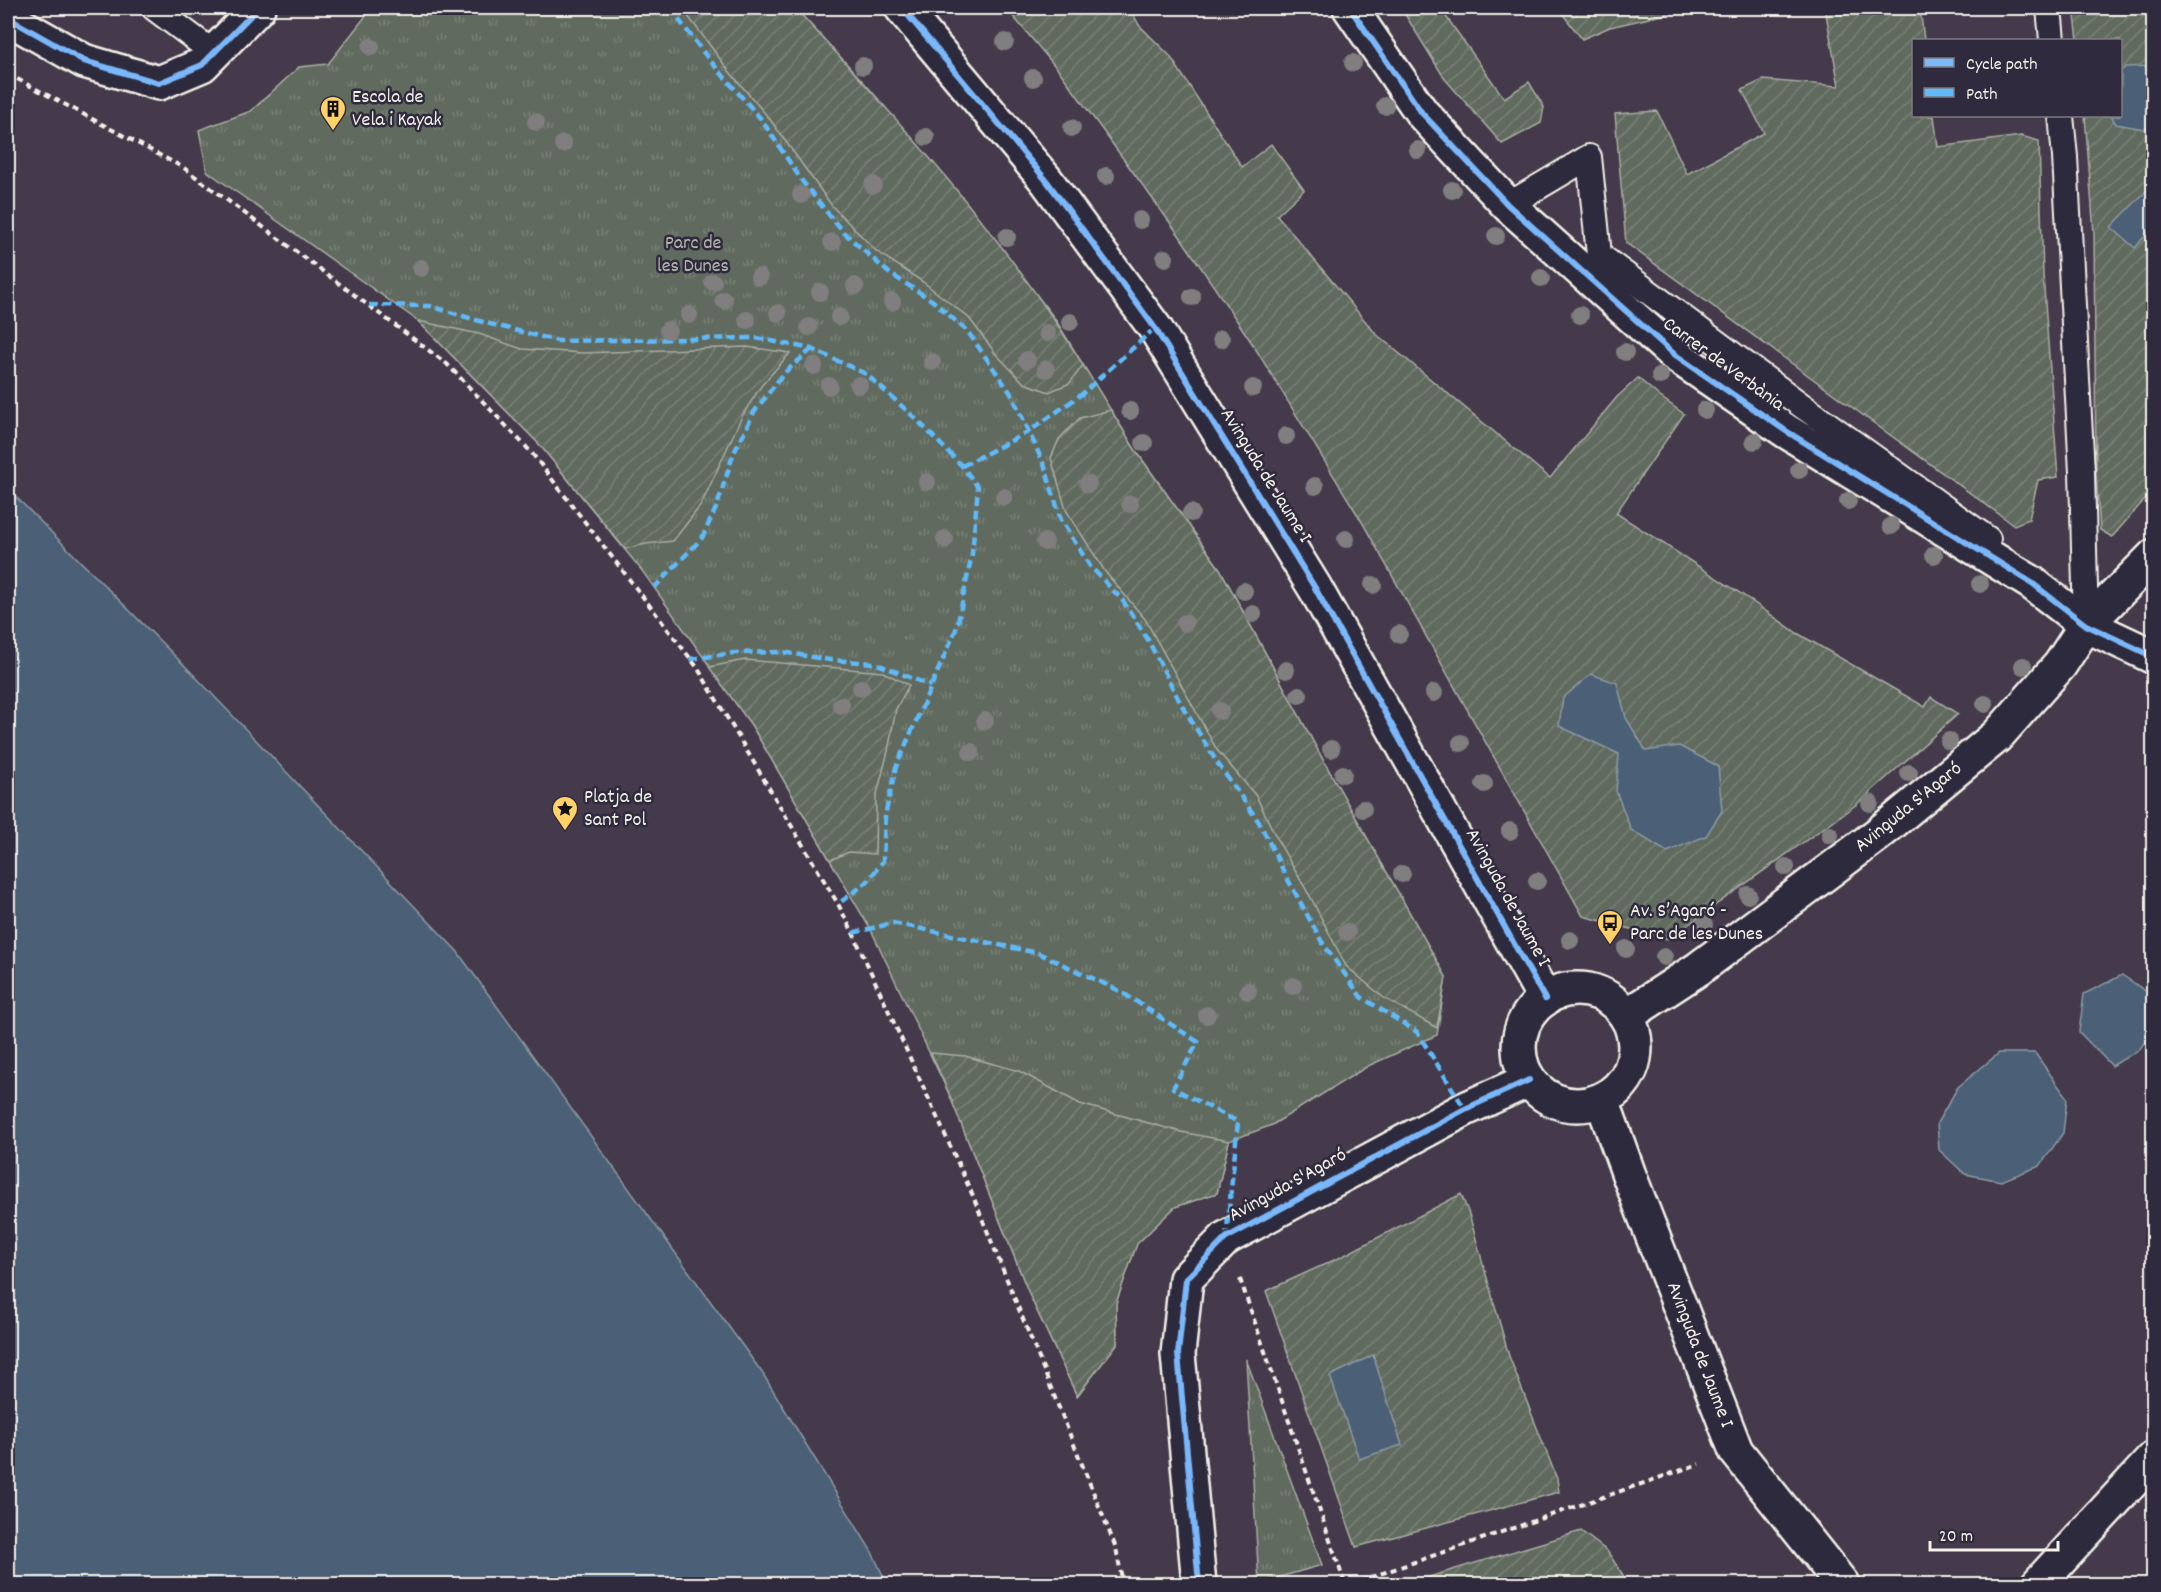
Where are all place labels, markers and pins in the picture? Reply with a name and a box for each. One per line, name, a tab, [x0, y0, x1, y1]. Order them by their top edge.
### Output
place label: Escola de Vela i Kayak	[352, 84, 442, 135]
building icon: Escola de Vela i Kayak	[318, 94, 348, 132]
place label: Platja de Sant Pol	[584, 784, 652, 835]
place icon: Platja de Sant Pol	[550, 794, 580, 832]
place label: Av. S’Agaró - Parc de les Dunes	[1630, 898, 1763, 949]
bus stop icon: Av. S’Agaró - Parc de les Dunes	[1595, 908, 1625, 946]

